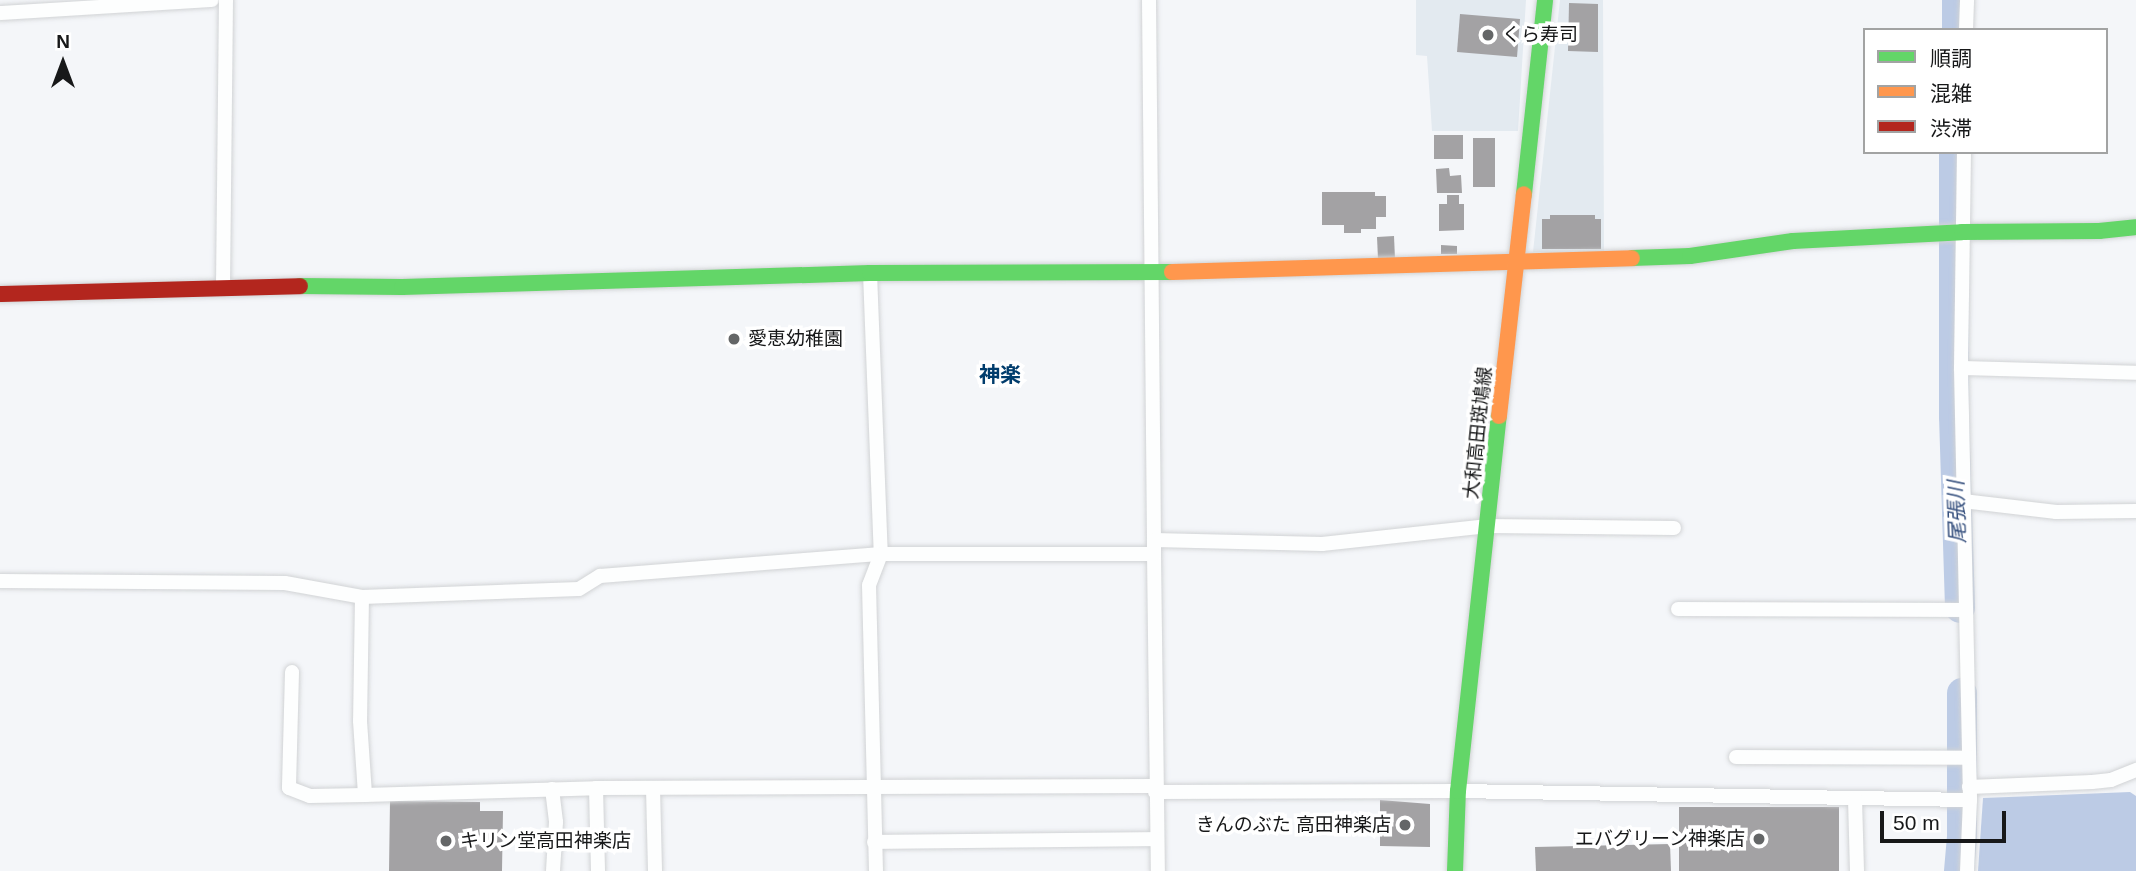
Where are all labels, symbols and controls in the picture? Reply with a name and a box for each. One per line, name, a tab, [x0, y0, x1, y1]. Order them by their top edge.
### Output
place label: くら寿司	[1502, 24, 1578, 46]
marker: くら寿司	[1480, 27, 1496, 43]
north arrow	[28, 28, 98, 98]
legend	[1863, 28, 2108, 154]
text: N	[56, 31, 70, 52]
text: 順調	[1930, 47, 1972, 70]
text: 混雑	[1930, 82, 1972, 105]
text: 渋滞	[1930, 117, 1972, 140]
place label: 愛恵幼稚園	[748, 328, 843, 350]
marker: 愛恵幼稚園	[726, 331, 742, 347]
district label: 神楽	[979, 362, 1021, 388]
street label: 大和高田斑鳩線	[1460, 366, 1496, 500]
water label: 尾張川	[1943, 480, 1971, 544]
scale bar	[1884, 798, 2010, 842]
text: 50 m	[1893, 811, 1940, 834]
place label: きんのぶた 高田神楽店	[1196, 814, 1391, 836]
marker: きんのぶた 高田神楽店	[1397, 817, 1413, 833]
place label: エバグリーン神楽店	[1574, 828, 1745, 850]
place label: キリン堂高田神楽店	[460, 830, 631, 852]
marker: エバグリーン神楽店	[1751, 831, 1767, 847]
marker: キリン堂高田神楽店	[438, 833, 454, 849]

